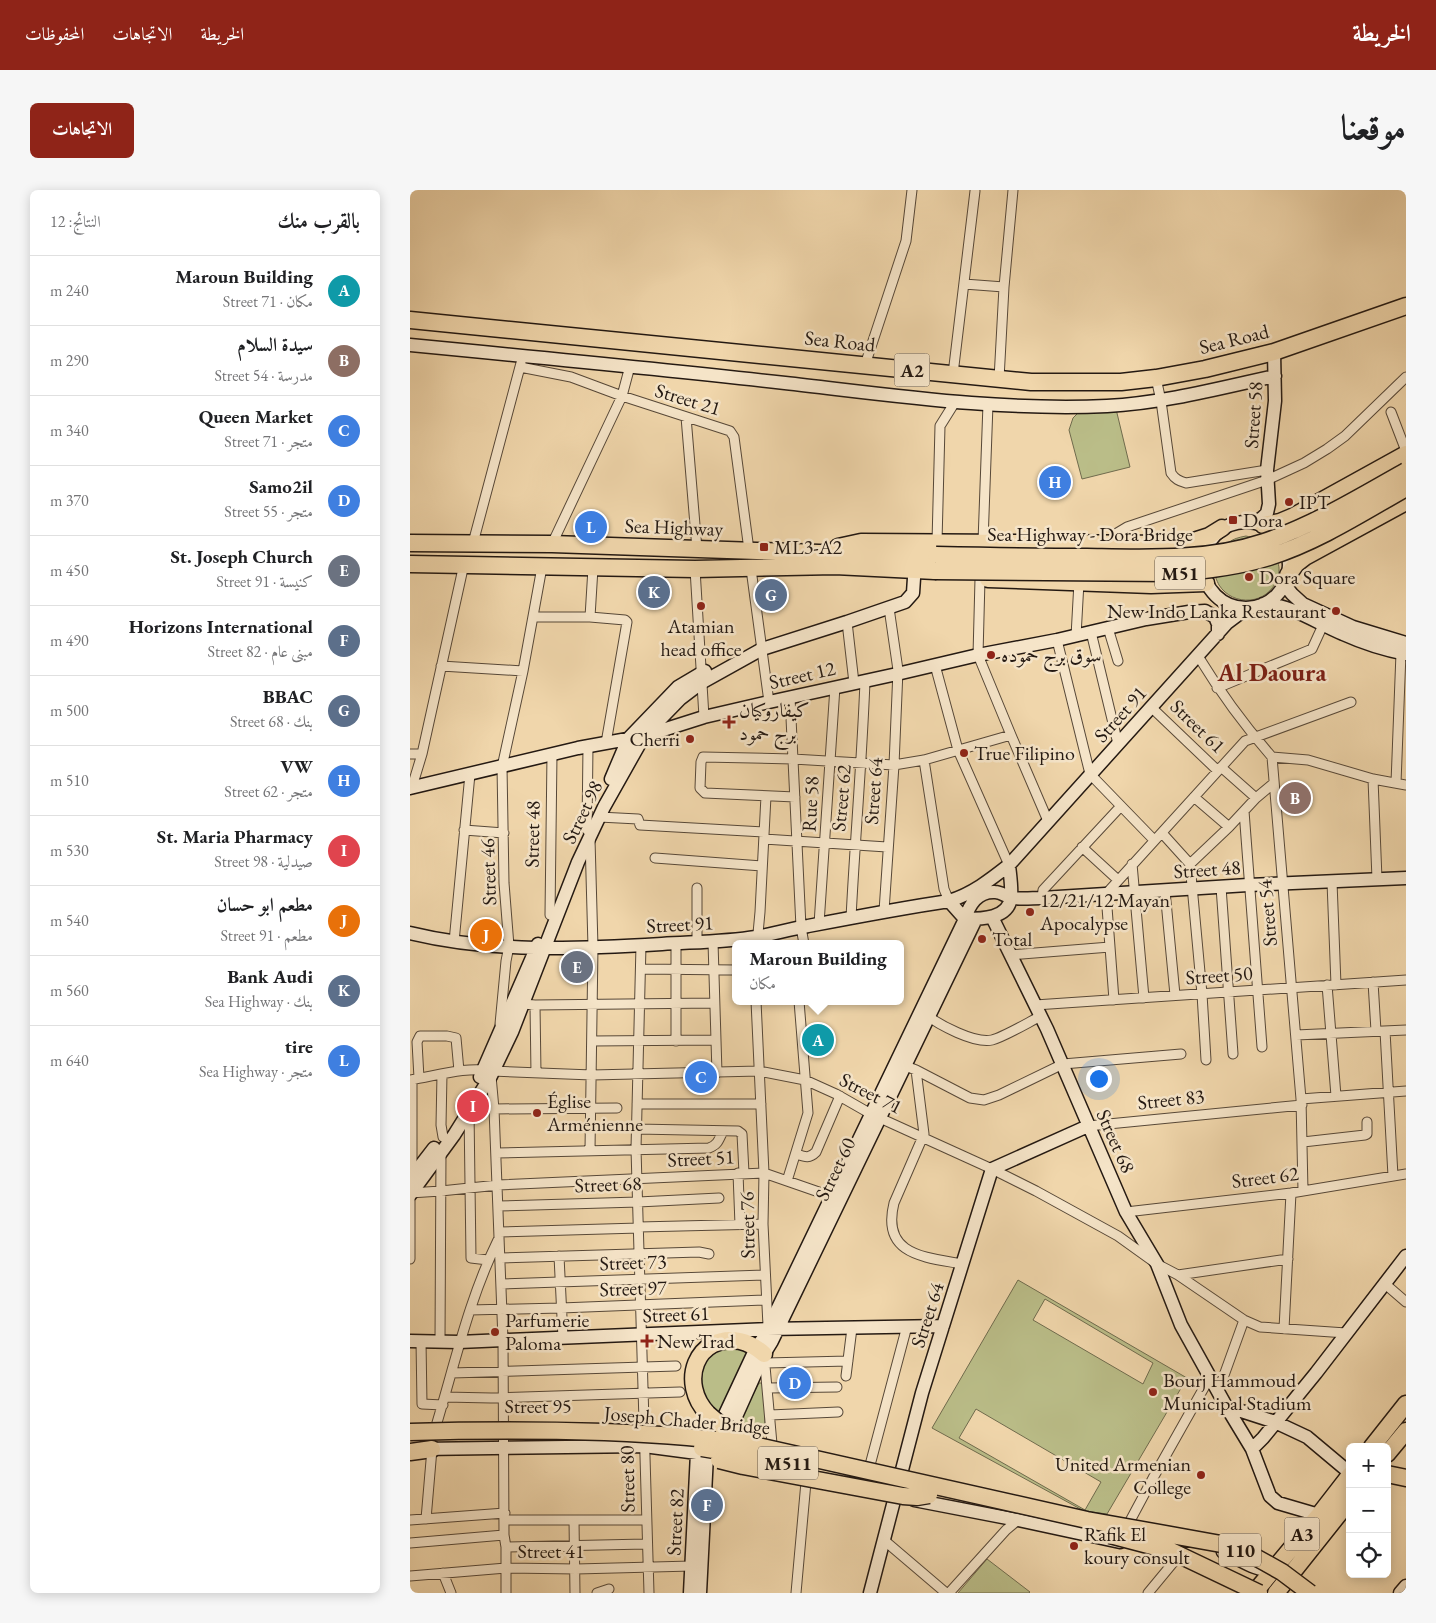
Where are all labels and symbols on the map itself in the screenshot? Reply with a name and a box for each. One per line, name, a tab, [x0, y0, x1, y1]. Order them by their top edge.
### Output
street label: Sea Road	[1196, 318, 1272, 360]
street label: Sea Road	[803, 324, 878, 358]
road number: A2	[894, 354, 930, 386]
street label: Street 21	[652, 377, 724, 421]
street label: Street 58	[1238, 381, 1268, 449]
pin: H	[1039, 463, 1071, 501]
place label: IPT	[1299, 489, 1331, 515]
marker: IPT	[1283, 496, 1295, 508]
place label: Dora	[1243, 507, 1283, 533]
pin: L	[575, 508, 607, 546]
street label: Sea Highway	[624, 512, 724, 542]
marker: Dora	[1227, 514, 1239, 526]
street label: Sea Highway - Dora Bridge	[987, 521, 1193, 547]
place label: ML3-A2	[774, 534, 843, 560]
marker: ML3-A2	[758, 541, 770, 553]
road number: M51	[1155, 556, 1205, 589]
place label: Dora Square	[1259, 564, 1356, 590]
marker: Dora Square	[1243, 571, 1255, 583]
pin: K	[638, 573, 670, 611]
pin: G	[755, 576, 787, 614]
place label: New Indo Lanka Restaurant	[1107, 598, 1327, 624]
marker: Atamian head office	[695, 600, 707, 612]
marker: New Indo Lanka Restaurant	[1330, 605, 1342, 617]
place label: Atamian head office	[660, 613, 742, 662]
place label: سوق برج حموده	[1001, 642, 1102, 673]
marker: سوق برج حموده	[985, 649, 997, 661]
street label: Street 12	[766, 655, 838, 695]
district label: Al Daoura	[1217, 656, 1327, 688]
street label: Street 91	[1088, 680, 1152, 748]
street label: Street 61	[1165, 693, 1231, 759]
place label: كيفاروكيان برج حمود	[739, 697, 810, 751]
marker: كيفاروكيان برج حمود	[723, 716, 735, 728]
place label: Cherri	[629, 726, 680, 752]
marker: Cherri	[684, 733, 696, 745]
place label: True Filipino	[974, 740, 1075, 766]
marker: True Filipino	[958, 747, 970, 759]
street label: Street 64	[858, 756, 888, 825]
street label: Street 62	[825, 763, 857, 833]
street label: Rue 58	[796, 775, 824, 833]
street label: Street 98	[556, 776, 608, 848]
pin: B	[1279, 779, 1311, 817]
street label: Street 48	[518, 800, 546, 868]
street label: Street 46	[474, 838, 502, 906]
street label: Street 48	[1173, 854, 1241, 884]
street label: Street 54	[1251, 878, 1283, 948]
place label: 12/21/12 Mayan Apocalypse	[1039, 887, 1170, 936]
marker: 12/21/12 Mayan Apocalypse	[1024, 906, 1036, 918]
street label: Street 91	[646, 909, 714, 939]
pin: J	[470, 916, 502, 954]
place label: Total	[992, 926, 1032, 952]
marker: Total	[976, 933, 988, 945]
pin: E	[561, 948, 593, 986]
street label: Street 50	[1185, 960, 1254, 990]
pin: A	[802, 1021, 834, 1059]
pin: C	[685, 1058, 717, 1096]
street label: Street 71	[835, 1066, 907, 1120]
your location	[1086, 1066, 1112, 1092]
street label: Street 83	[1136, 1083, 1206, 1115]
pin: I	[457, 1087, 489, 1125]
place label: Église Arménienne	[546, 1088, 643, 1137]
street label: Street 68	[1090, 1105, 1142, 1177]
marker: Église Arménienne	[531, 1107, 543, 1119]
street label: Street 60	[809, 1133, 862, 1205]
street label: Street 51	[667, 1143, 735, 1173]
street label: Street 62	[1230, 1160, 1300, 1194]
street label: Street 68	[574, 1170, 642, 1198]
street label: Street 76	[733, 1191, 761, 1259]
street label: Street 73	[599, 1248, 667, 1276]
street label: Street 97	[599, 1274, 667, 1302]
street label: Street 64	[904, 1279, 950, 1351]
street label: Street 61	[642, 1300, 710, 1328]
place label: Parfumerie Paloma	[505, 1307, 590, 1356]
marker: Parfumerie Paloma	[489, 1326, 501, 1338]
place label: New Trad	[657, 1328, 735, 1354]
marker: New Trad	[641, 1335, 653, 1347]
pin: D	[779, 1364, 811, 1402]
place label: Bourj Hammoud Municipal Stadium	[1163, 1367, 1312, 1416]
marker: Bourj Hammoud Municipal Stadium	[1147, 1386, 1159, 1398]
street label: Street 95	[504, 1393, 572, 1419]
street label: Joseph Chader Bridge	[601, 1400, 771, 1440]
street label: Street 80	[613, 1445, 641, 1513]
road number: M511	[758, 1446, 818, 1480]
place label: United Armenian College	[1055, 1451, 1191, 1500]
marker: United Armenian College	[1195, 1469, 1207, 1481]
pin: F	[691, 1486, 723, 1524]
street label: Street 82	[660, 1487, 690, 1556]
road number: A3	[1284, 1518, 1320, 1550]
place label: Rafik El koury consult	[1084, 1521, 1190, 1570]
road number: 110	[1219, 1534, 1261, 1566]
street label: Street 41	[517, 1538, 585, 1564]
marker: Rafik El koury consult	[1068, 1540, 1080, 1552]

